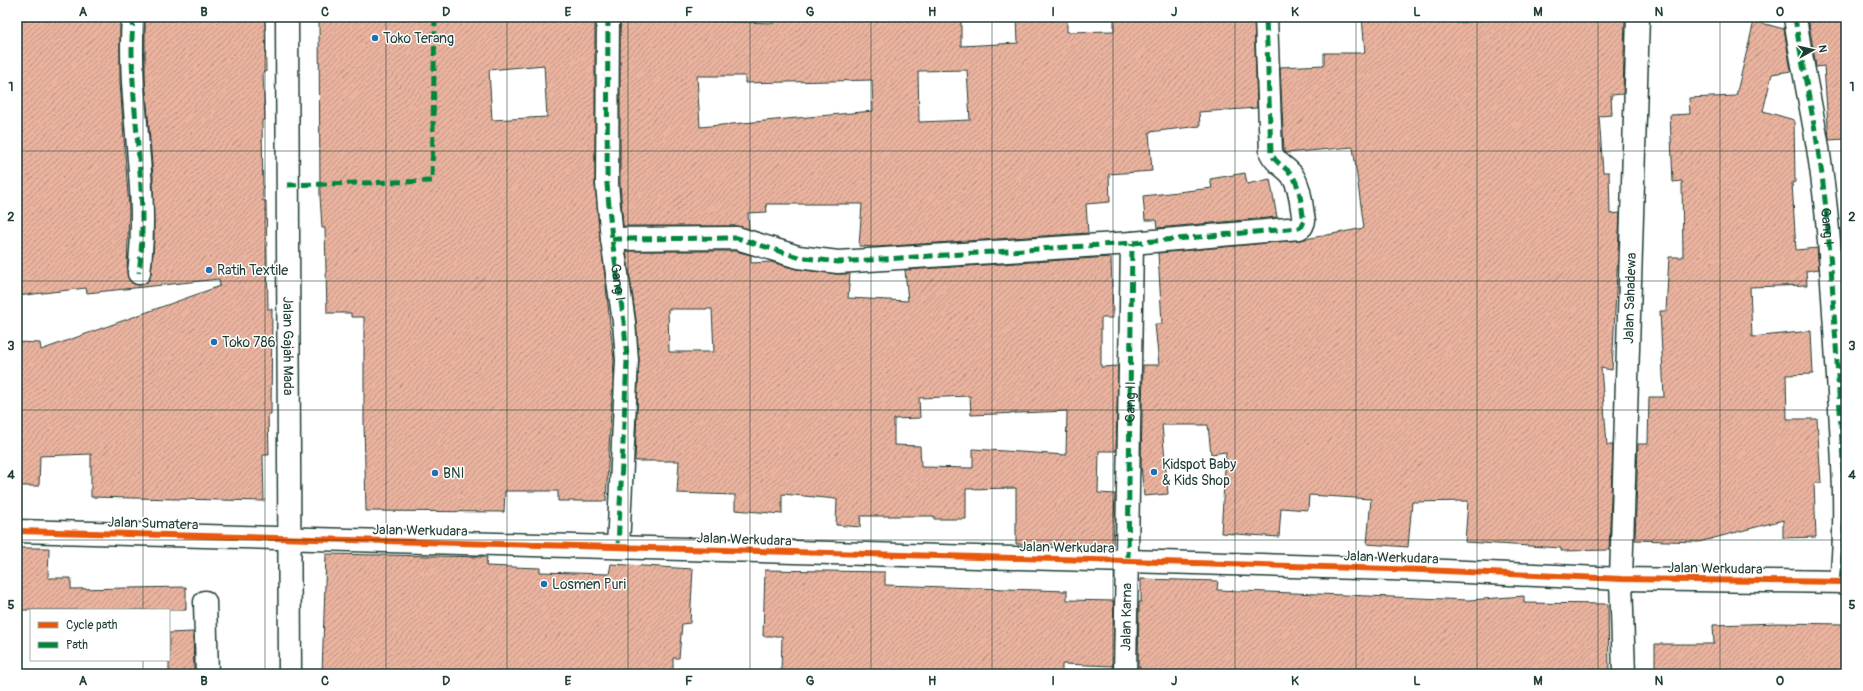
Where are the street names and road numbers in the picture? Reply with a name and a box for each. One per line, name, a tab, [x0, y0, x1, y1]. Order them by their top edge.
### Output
street label: Gang I	[1817, 207, 1837, 246]
street label: Jalan Sahadewa	[1620, 252, 1640, 344]
street label: Gang I	[607, 263, 629, 302]
street label: Jalan Gajah Mada	[279, 297, 297, 395]
street label: Gang II	[1122, 381, 1139, 423]
street label: Jalan Sumatera	[107, 513, 199, 534]
street label: Jalan Werkudara	[372, 521, 468, 540]
street label: Jalan Werkudara	[696, 529, 792, 550]
street label: Jalan Werkudara	[1019, 538, 1115, 557]
street label: Jalan Werkudara	[1343, 547, 1439, 568]
street label: Jalan Werkudara	[1667, 559, 1763, 578]
street label: Jalan Karna	[1117, 583, 1135, 651]

